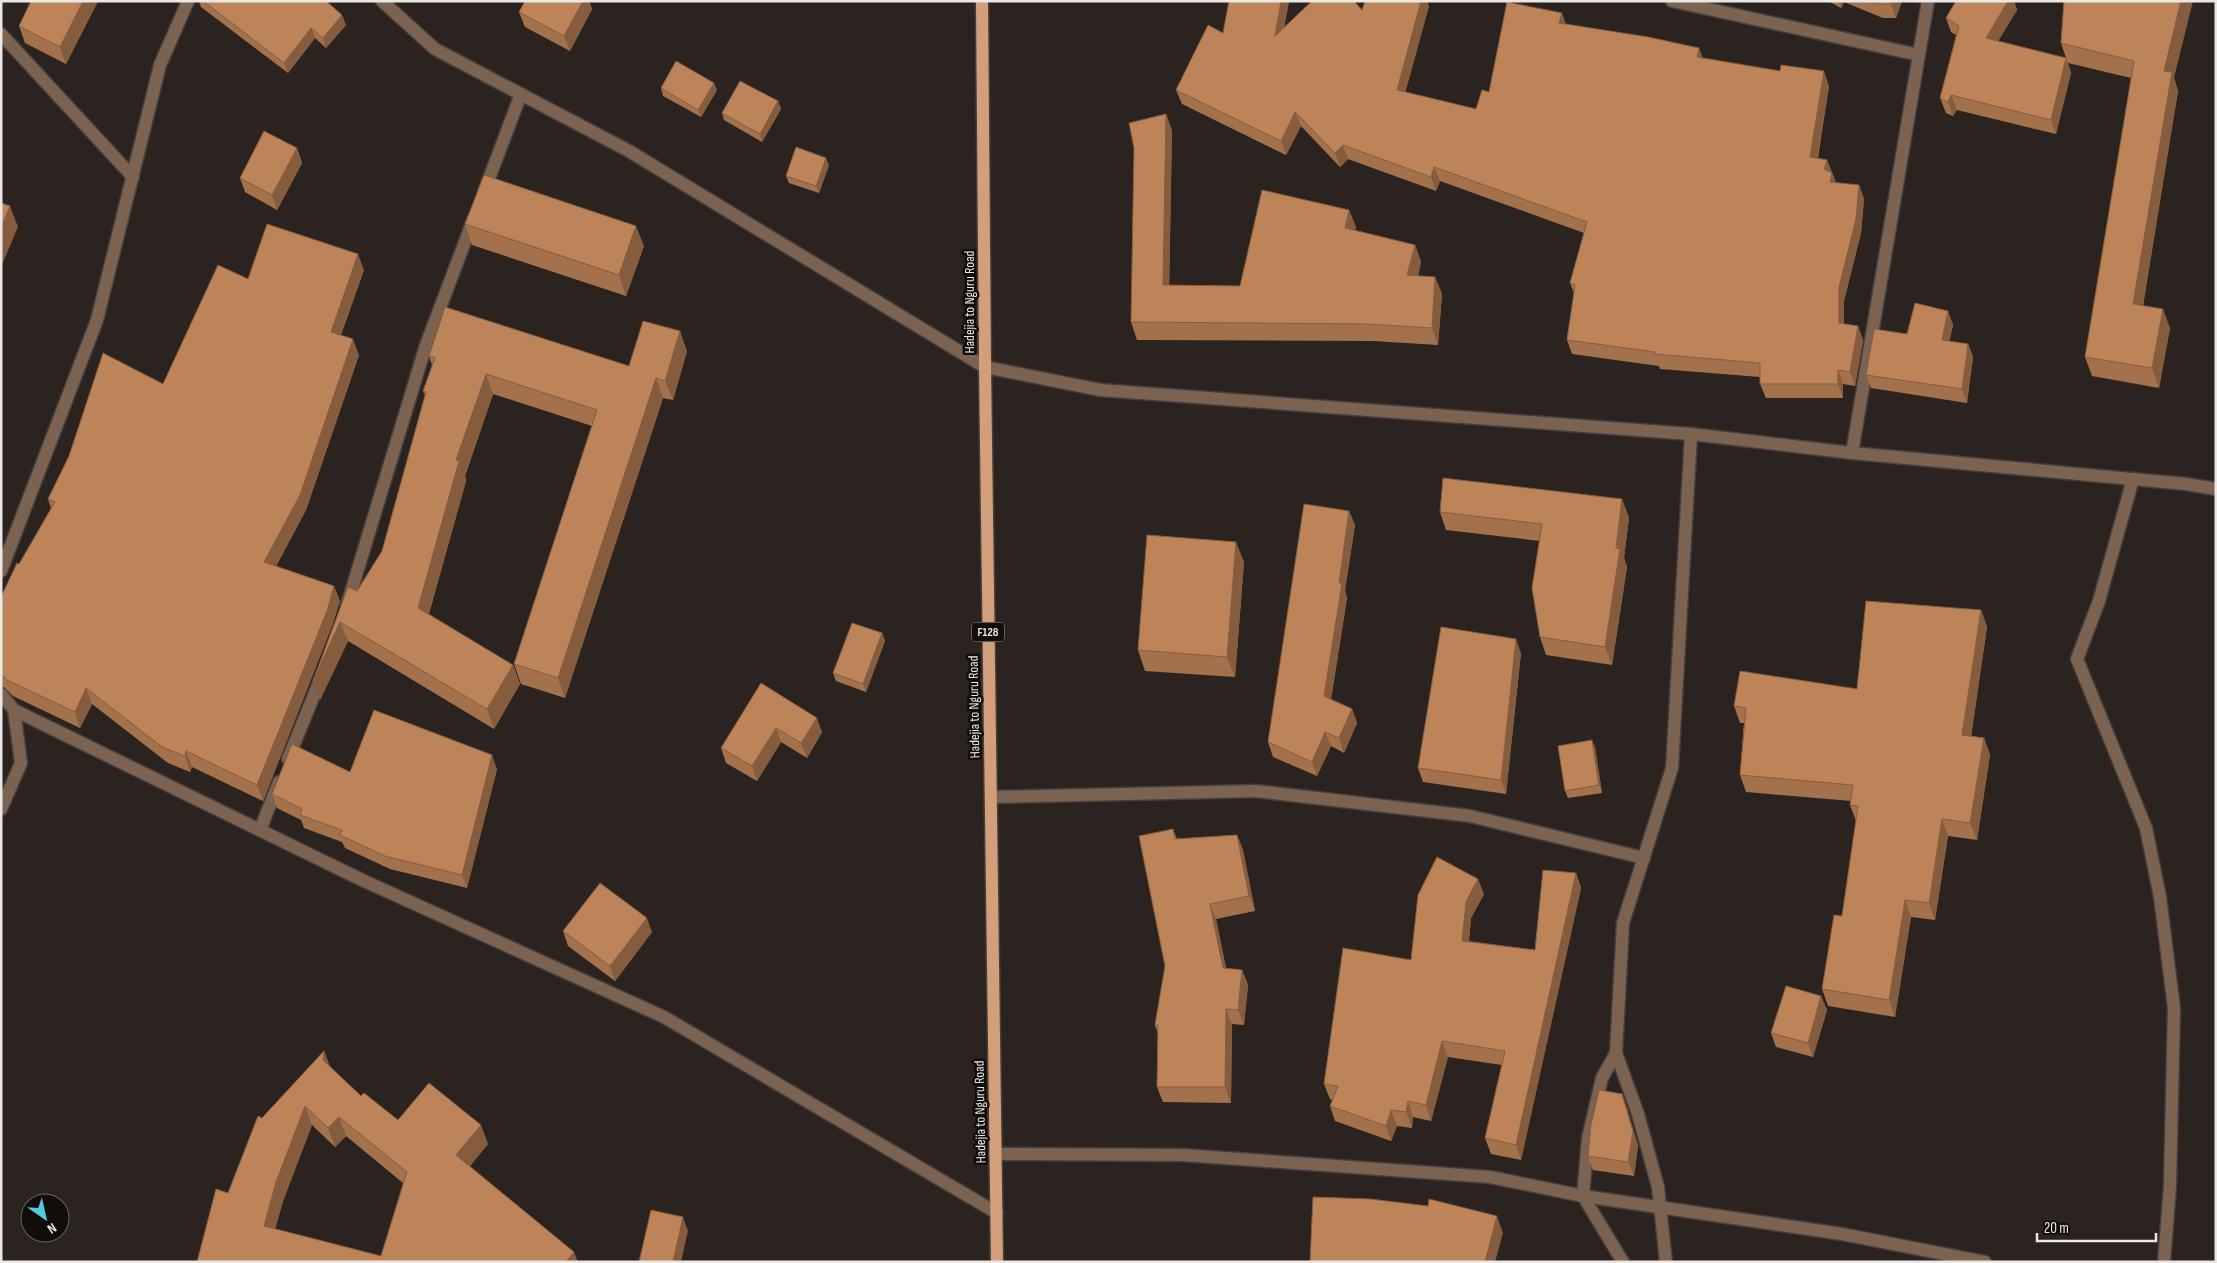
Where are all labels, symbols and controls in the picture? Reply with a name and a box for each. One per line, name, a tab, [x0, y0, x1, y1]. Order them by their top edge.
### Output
street label: Hadejia to Nguru Road	[961, 250, 978, 353]
road number: F128	[972, 622, 1004, 642]
street label: Hadejia to Nguru Road	[965, 655, 983, 759]
street label: Hadejia to Nguru Road	[971, 1060, 989, 1164]
north arrow	[20, 1193, 70, 1243]
scale bar	[2037, 1210, 2156, 1242]
text: N	[44, 1219, 60, 1238]
text: 20 m	[2044, 1219, 2069, 1238]

